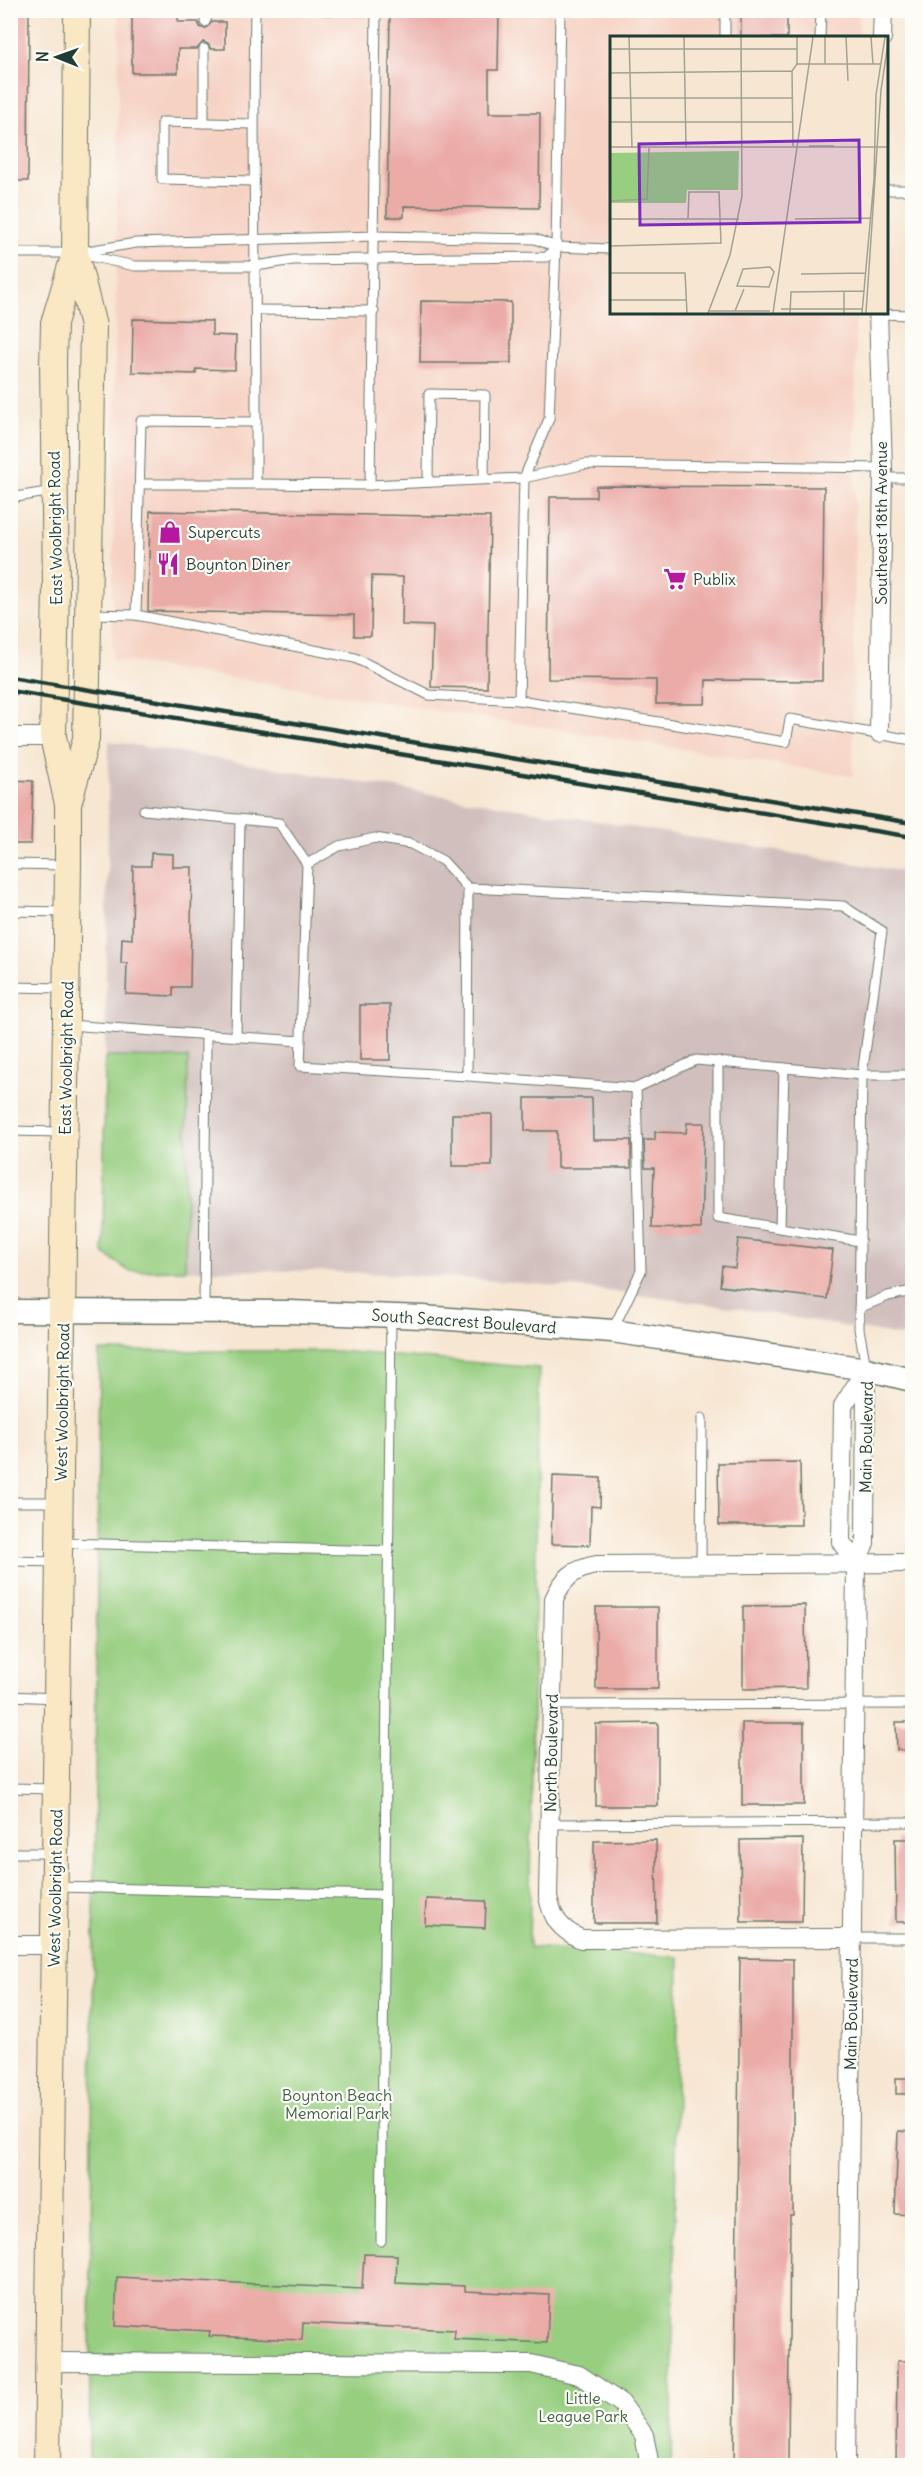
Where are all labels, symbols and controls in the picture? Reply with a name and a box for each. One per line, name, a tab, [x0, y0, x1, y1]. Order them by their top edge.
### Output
north arrow	[27, 27, 87, 87]
inset map	[610, 36, 887, 314]
text: N	[32, 51, 52, 62]
street label: Southeast 18th Avenue	[871, 441, 891, 605]
street label: East Woolbright Road	[44, 451, 66, 605]
shop icon: Supercuts	[157, 519, 183, 545]
place label: Supercuts	[188, 522, 261, 542]
restaurant icon: Boynton Diner	[155, 551, 181, 577]
place label: Boynton Diner	[186, 554, 291, 574]
supermarket icon: Publix	[662, 566, 688, 592]
place label: Publix	[693, 569, 736, 589]
street label: East Woolbright Road	[55, 981, 77, 1135]
street label: South Seacrest Boulevard	[371, 1305, 557, 1337]
street label: West Woolbright Road	[51, 1323, 73, 1481]
street label: Main Boulevard	[855, 1381, 877, 1493]
street label: North Boulevard	[540, 1694, 562, 1812]
street label: West Woolbright Road	[44, 1809, 66, 1967]
street label: Main Boulevard	[840, 1958, 862, 2070]
park label: Boynton Beach Memorial Park	[282, 2085, 392, 2123]
park label: Little League Park	[538, 2388, 628, 2426]

